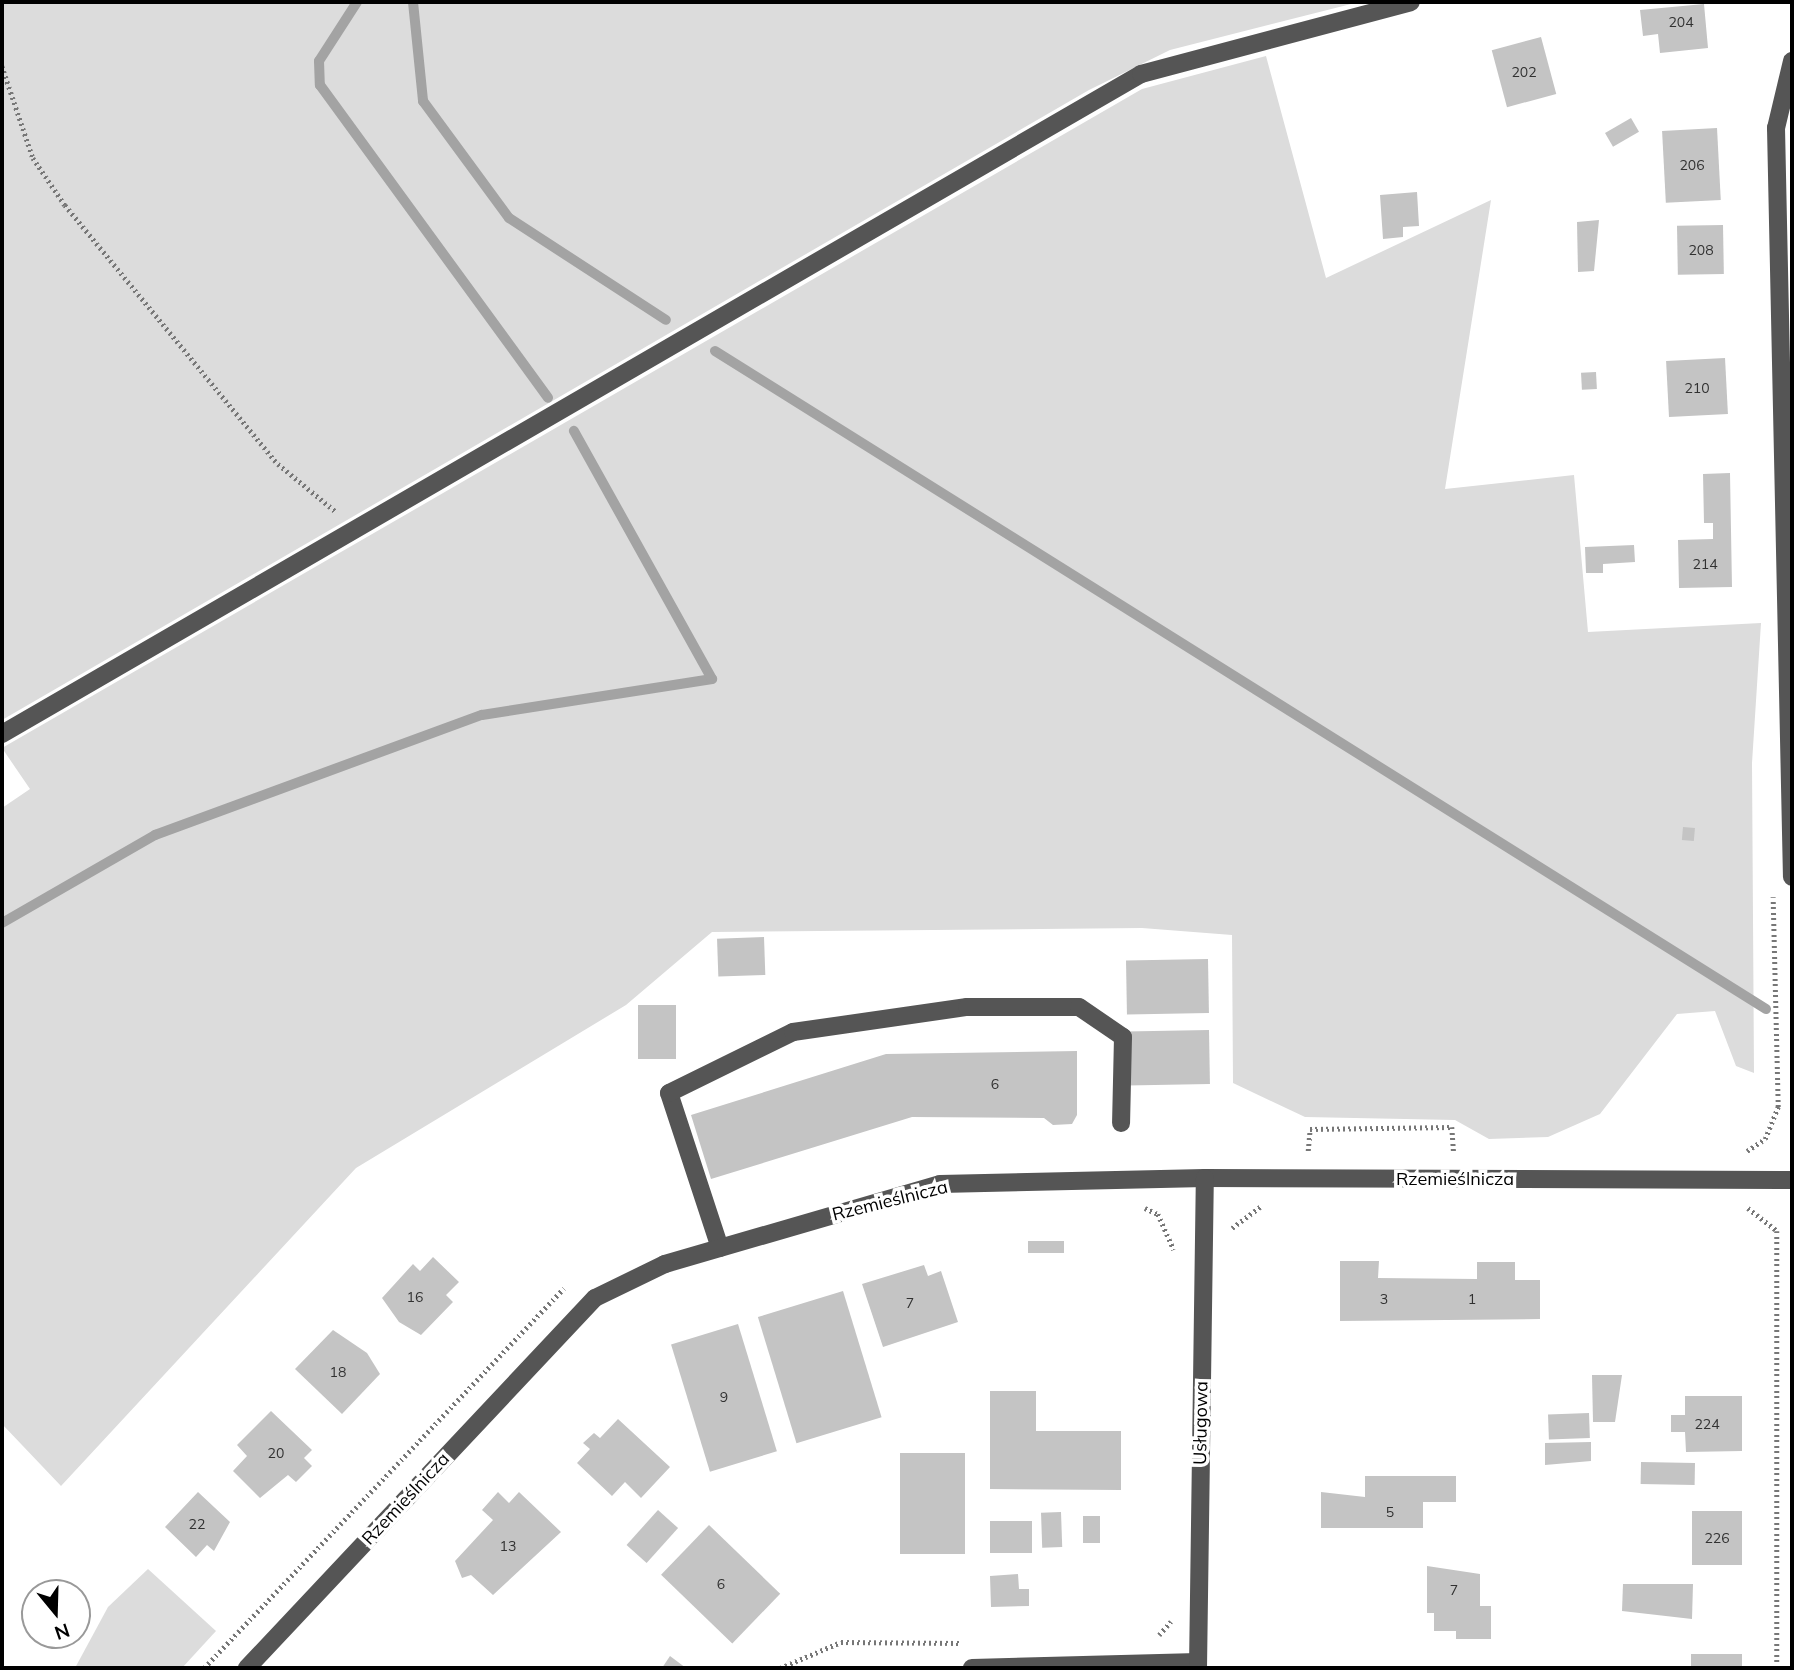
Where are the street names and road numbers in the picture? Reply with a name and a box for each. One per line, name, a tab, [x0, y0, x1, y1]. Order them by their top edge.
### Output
street label: Rzemieślnicza	[1396, 1168, 1514, 1190]
street label: Rzemieślnicza	[830, 1176, 950, 1226]
street label: Usługowa	[1189, 1381, 1213, 1465]
street label: Rzemieślnicza	[358, 1448, 454, 1550]

